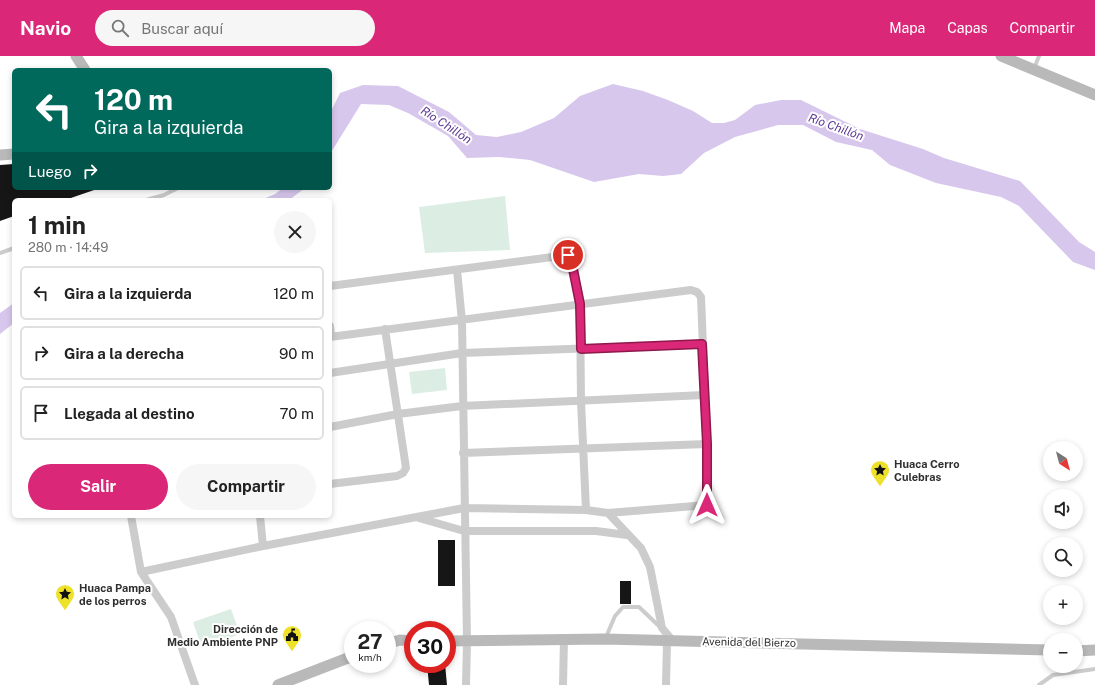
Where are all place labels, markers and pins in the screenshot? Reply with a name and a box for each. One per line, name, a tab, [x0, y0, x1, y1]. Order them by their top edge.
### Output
pin	[551, 238, 585, 272]
place label: Huaca Cerro Culebras	[894, 458, 960, 483]
place icon: Huaca Cerro Culebras	[869, 459, 891, 487]
place label: Huaca Pampa de los perros	[79, 582, 151, 607]
place icon: Huaca Pampa de los perros	[54, 583, 76, 611]
place label: Dirección de Medio Ambiente PNP	[167, 623, 278, 648]
public building icon: Dirección de Medio Ambiente PNP	[281, 624, 303, 652]

